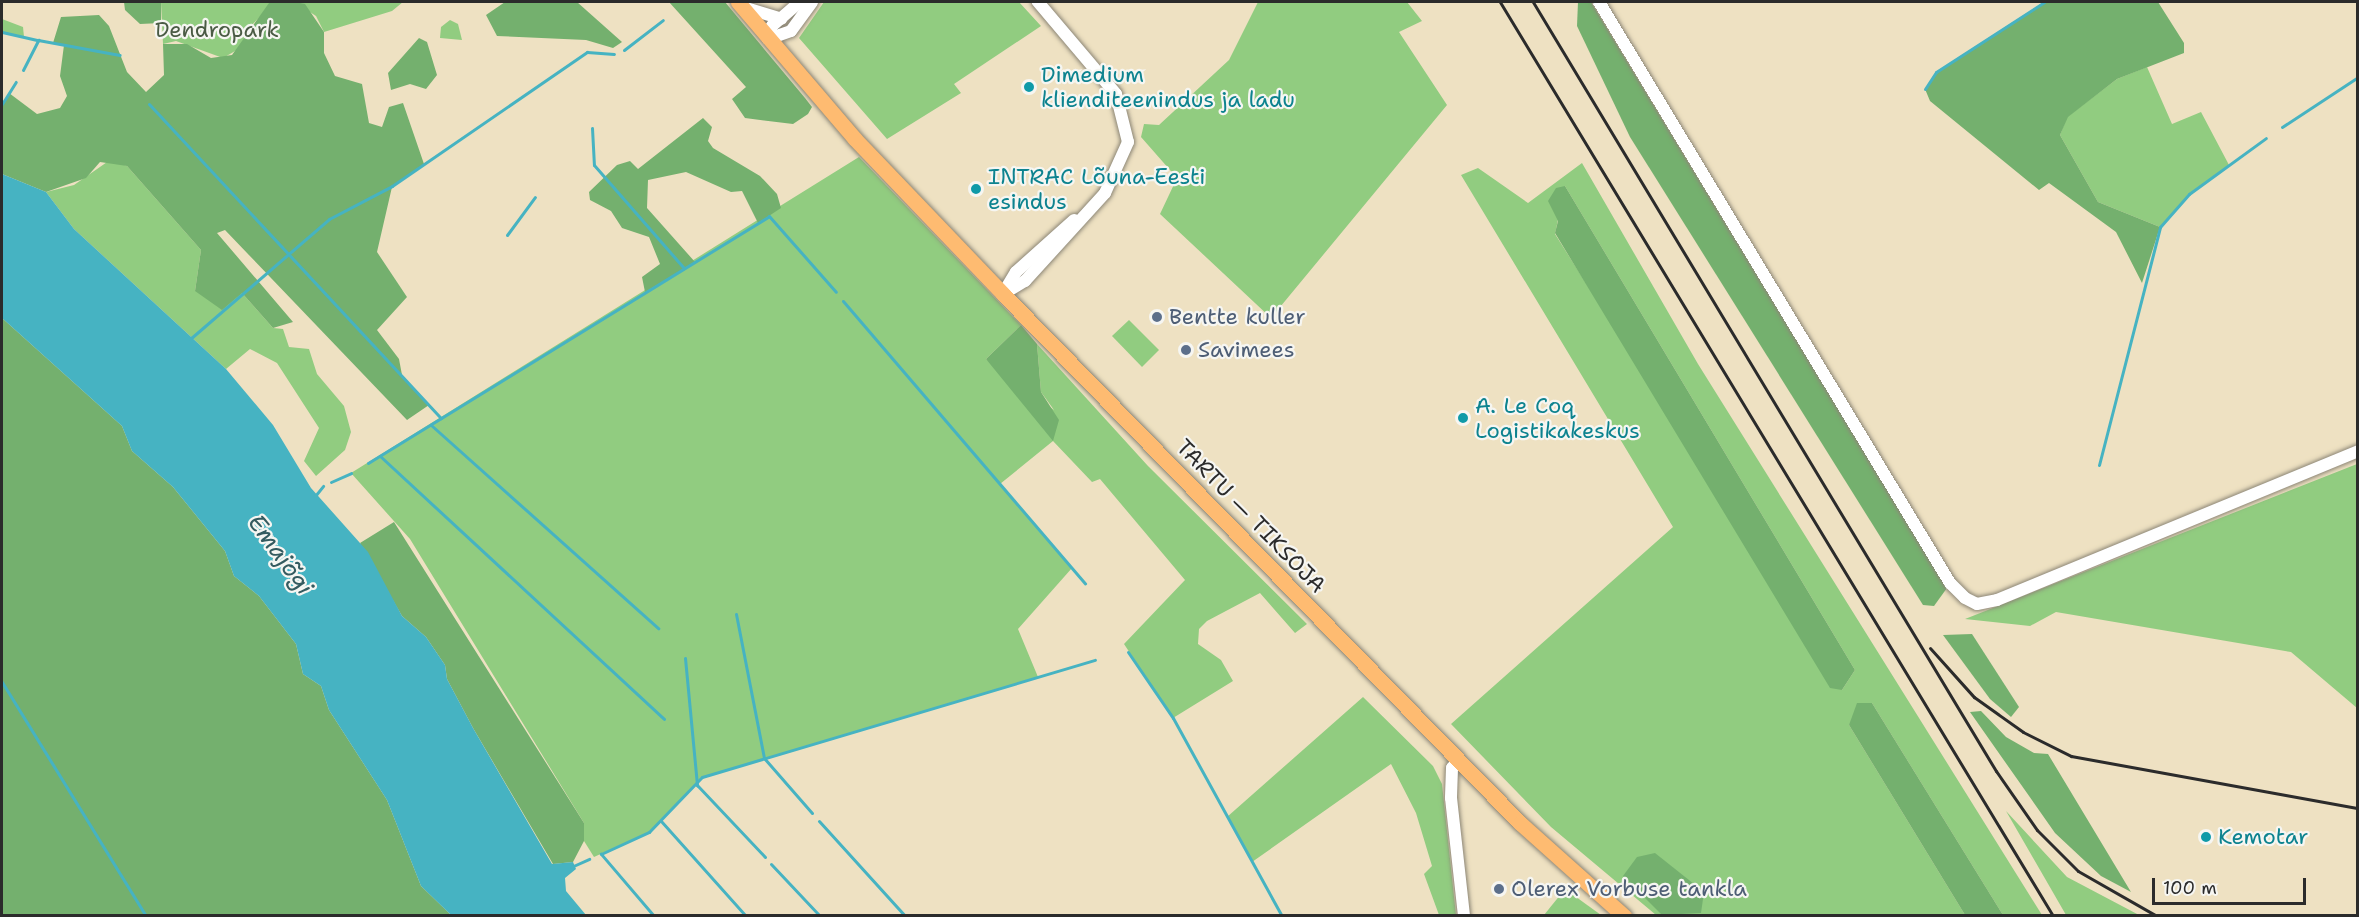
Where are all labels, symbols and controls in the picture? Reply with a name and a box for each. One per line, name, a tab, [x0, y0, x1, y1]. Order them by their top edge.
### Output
park label: Dendropark	[155, 17, 279, 43]
place label: Dimedium klienditeenindus ja ladu	[1041, 61, 1295, 112]
marker: Dimedium klienditeenindus ja ladu	[1022, 80, 1036, 94]
place label: INTRAC Lõuna-Eesti esindus	[988, 163, 1205, 214]
marker: INTRAC Lõuna-Eesti esindus	[969, 182, 983, 196]
place label: Bentte kuller	[1169, 304, 1306, 330]
marker: Bentte kuller	[1150, 310, 1164, 324]
place label: Savimees	[1198, 337, 1295, 363]
marker: Savimees	[1179, 343, 1193, 357]
place label: A. Le Coq Logistikakeskus	[1475, 392, 1640, 444]
marker: A. Le Coq Logistikakeskus	[1456, 411, 1470, 425]
street label: TARTU — TIKSOJA	[1171, 434, 1331, 598]
water label: Emajõgi	[241, 509, 319, 601]
place label: Kemotar	[2218, 824, 2308, 850]
marker: Kemotar	[2199, 830, 2213, 844]
scale bar	[2155, 866, 2310, 904]
place label: Olerex Vorbuse tankla	[1511, 876, 1747, 902]
text: 100 m	[2163, 876, 2217, 900]
marker: Olerex Vorbuse tankla	[1492, 882, 1506, 896]

